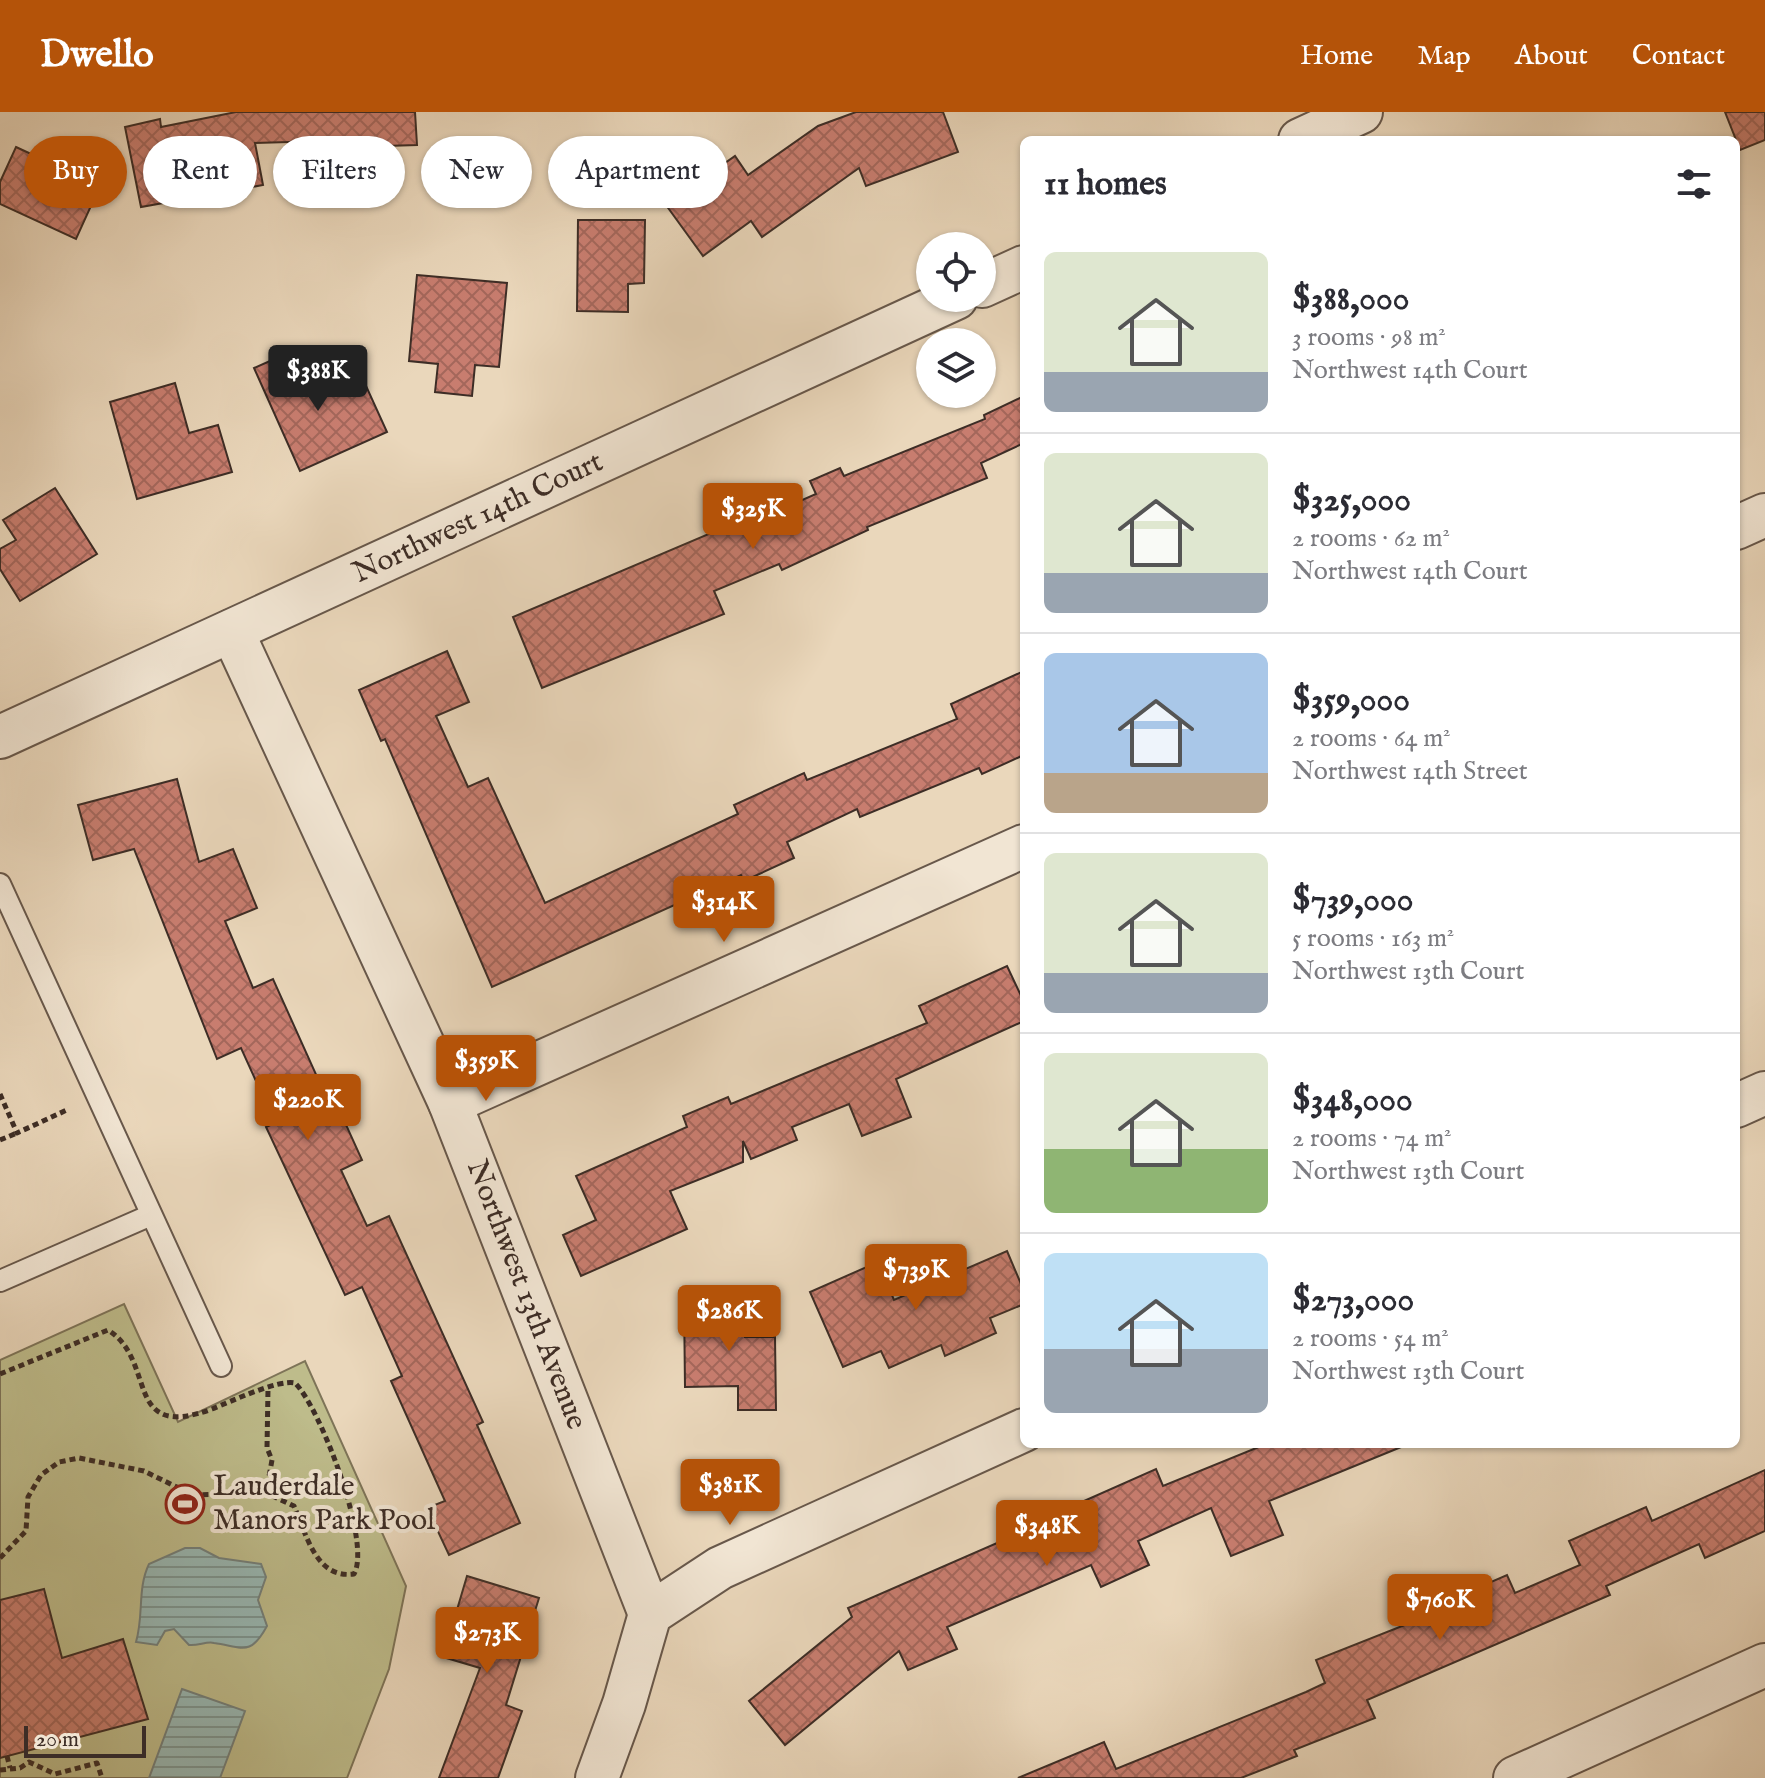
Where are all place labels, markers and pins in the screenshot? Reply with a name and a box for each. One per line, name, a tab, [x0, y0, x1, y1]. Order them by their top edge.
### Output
pin: $388K	[262, 345, 374, 413]
pin: $325K	[697, 483, 809, 551]
pin: $314K	[668, 876, 780, 944]
pin: $359K	[430, 1035, 542, 1103]
pin: $220K	[252, 1074, 364, 1142]
pin: $739K	[860, 1244, 972, 1312]
pin: $286K	[673, 1285, 785, 1353]
pin: $381K	[674, 1459, 786, 1527]
place label: Lauderdale Manors Park Pool	[213, 1468, 436, 1540]
sports icon: Lauderdale Manors Park Pool	[164, 1483, 206, 1525]
pin: $348K	[991, 1500, 1103, 1568]
pin: $760K	[1384, 1574, 1496, 1642]
pin: $273K	[431, 1607, 543, 1675]

